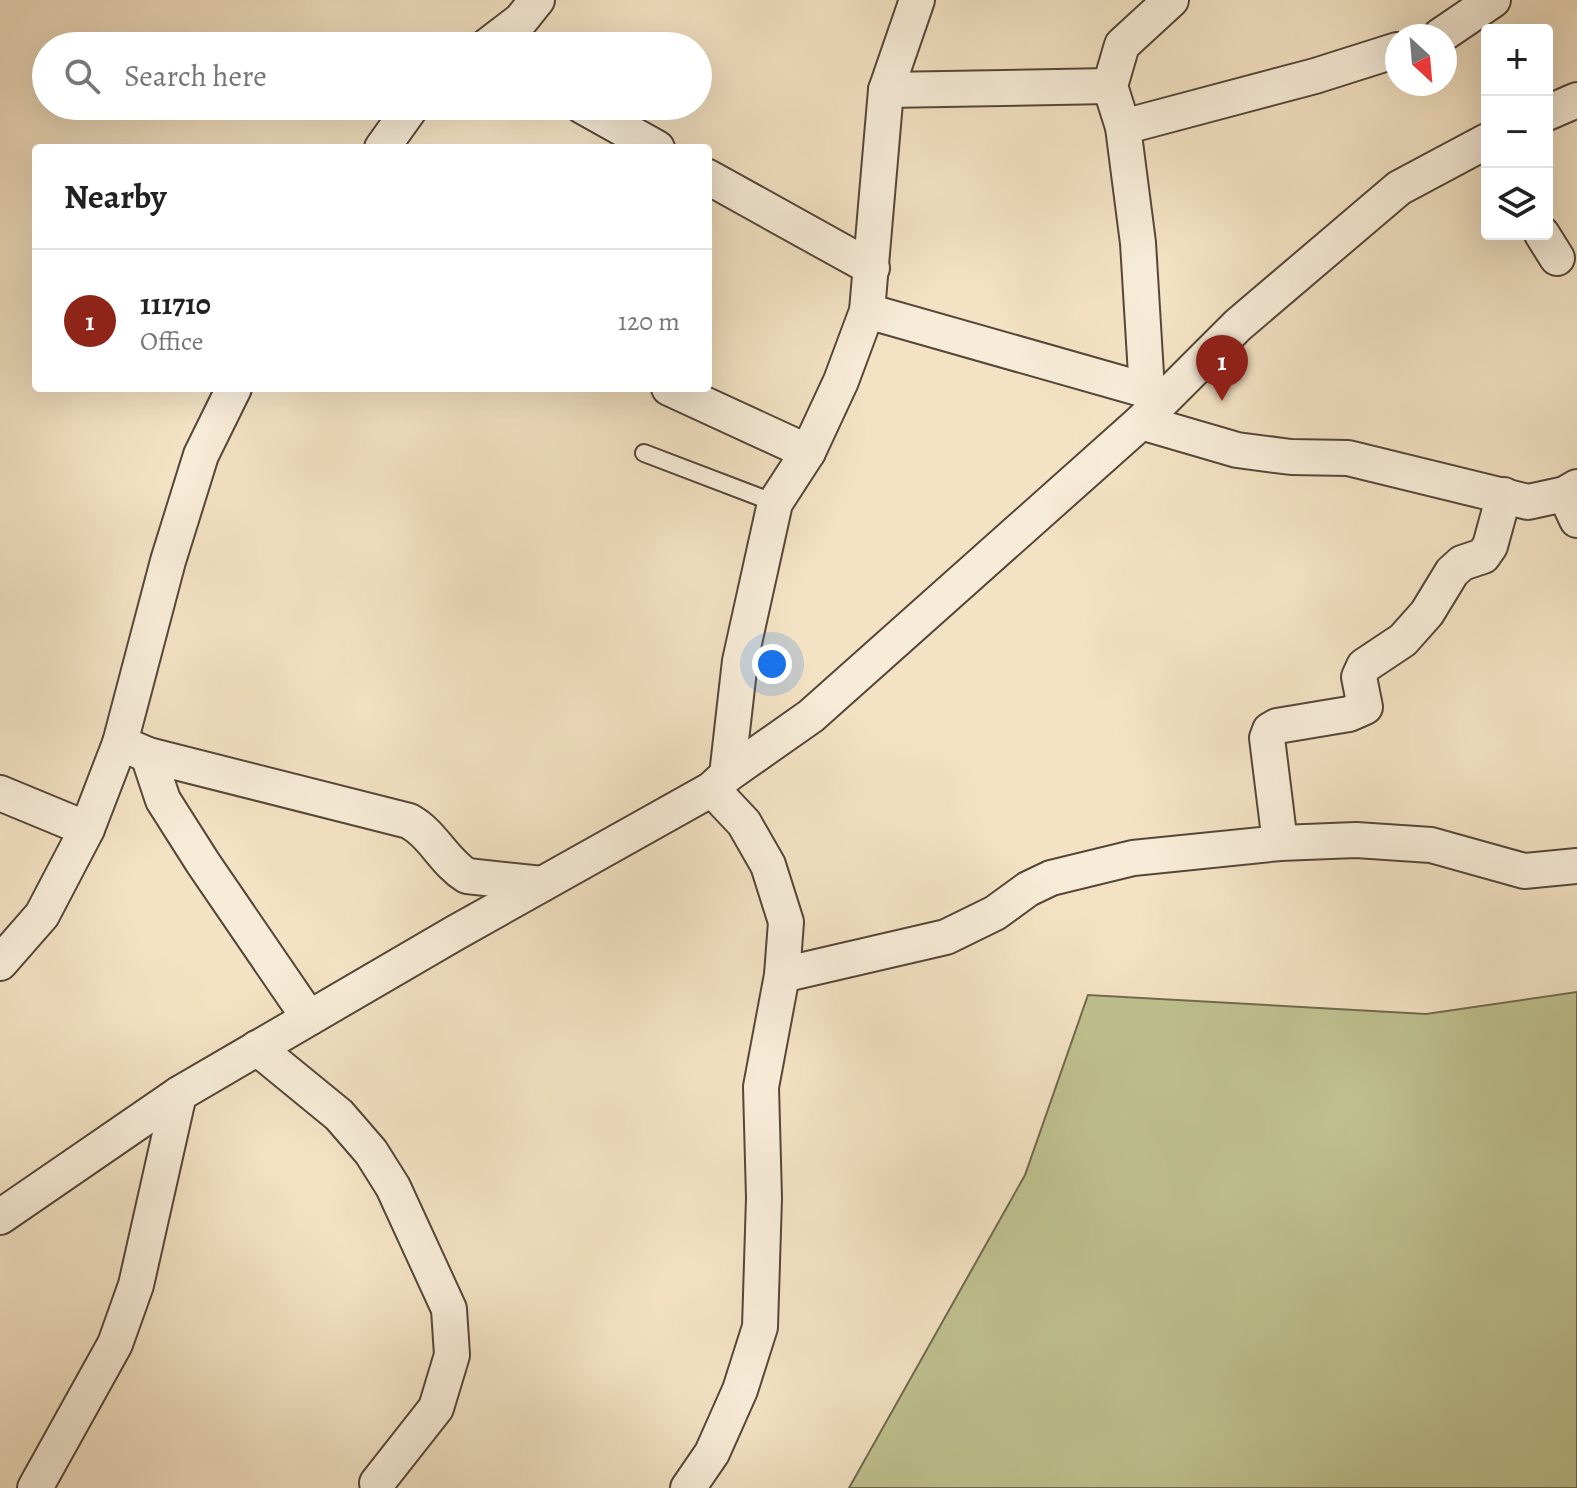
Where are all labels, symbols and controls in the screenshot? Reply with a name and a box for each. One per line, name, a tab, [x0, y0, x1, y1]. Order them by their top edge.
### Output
north arrow	[1385, 24, 1457, 96]
map controls	[1481, 24, 1553, 240]
button: +	[1481, 24, 1553, 96]
search box	[32, 32, 712, 120]
icon: search	[60, 54, 104, 98]
text: Search here	[124, 56, 267, 96]
button: −	[1481, 96, 1553, 168]
button: layers	[1481, 168, 1553, 240]
text: Nearby	[64, 173, 167, 220]
text: 111710	[140, 284, 211, 324]
text: 1	[85, 304, 95, 339]
text: 120 m	[618, 304, 680, 339]
text: Office	[140, 324, 203, 359]
pin: 1	[1196, 335, 1248, 401]
your location	[752, 644, 792, 684]

